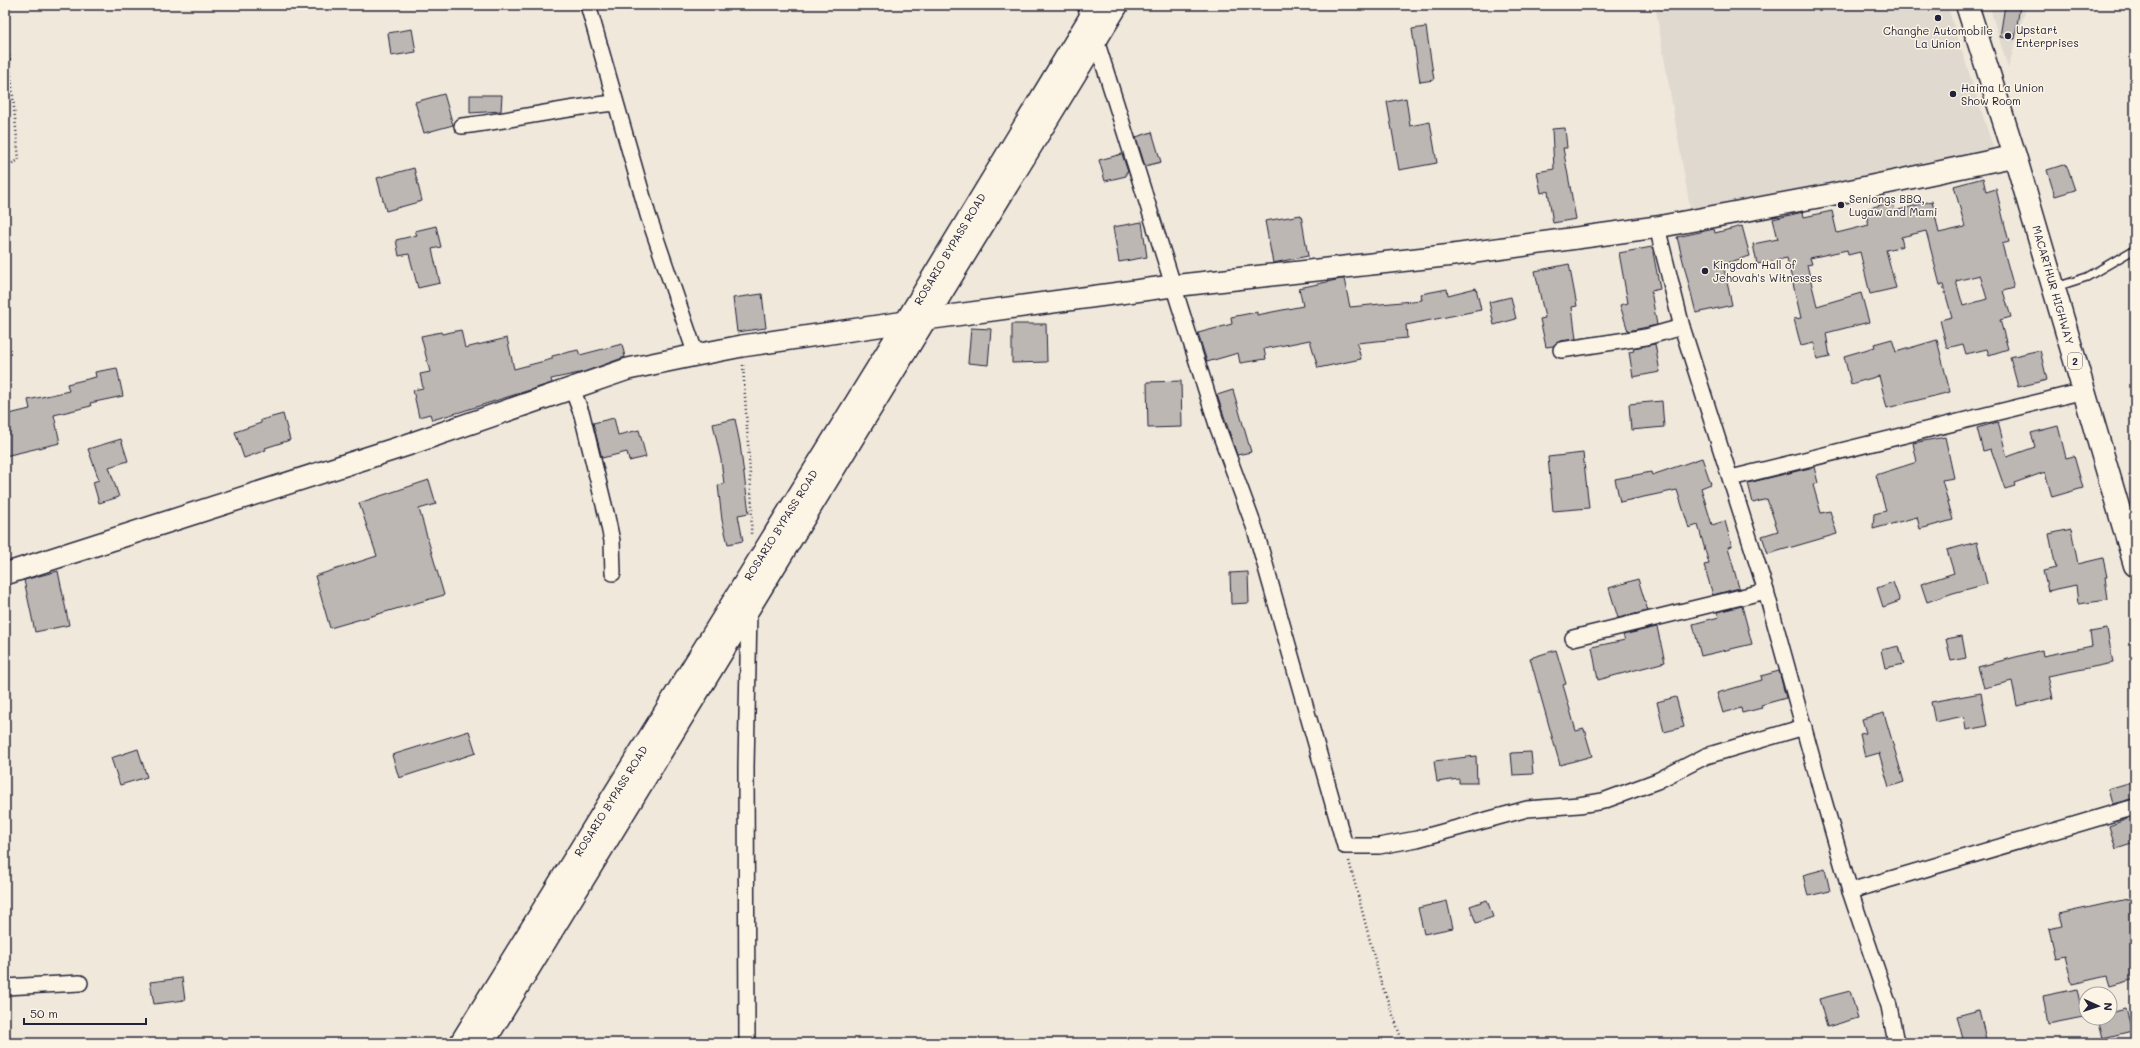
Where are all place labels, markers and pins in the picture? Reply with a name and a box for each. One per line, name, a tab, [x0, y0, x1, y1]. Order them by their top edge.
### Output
marker: Changhe Automobile La Union	[1933, 13, 1943, 23]
place label: Upstart Enterprises	[2016, 22, 2079, 50]
place label: Changhe Automobile La Union	[1883, 23, 1993, 51]
marker: Upstart Enterprises	[2003, 31, 2013, 41]
place label: Haima La Union Show Room	[1961, 80, 2044, 108]
marker: Haima La Union Show Room	[1948, 89, 1958, 99]
place label: Seniongs BBQ, Lugaw and Mami	[1849, 191, 1937, 219]
marker: Seniongs BBQ, Lugaw and Mami	[1836, 200, 1846, 210]
place label: Kingdom Hall of Jehovah's Witnesses	[1713, 257, 1822, 285]
marker: Kingdom Hall of Jehovah's Witnesses	[1700, 266, 1710, 276]

